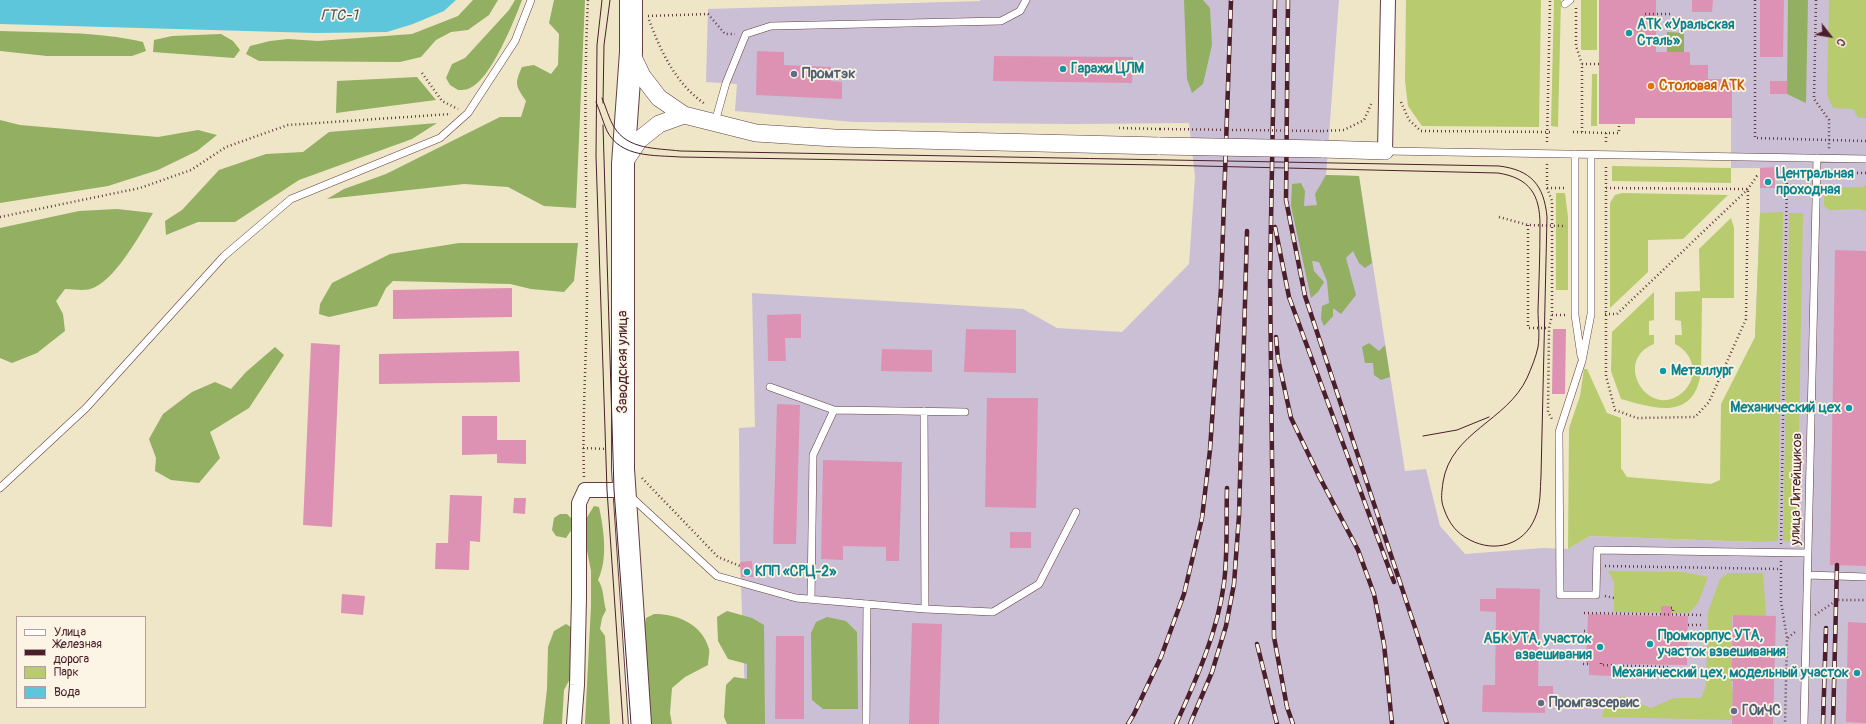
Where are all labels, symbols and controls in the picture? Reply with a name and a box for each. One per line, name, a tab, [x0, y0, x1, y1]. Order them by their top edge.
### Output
water label: ГТС-1	[320, 7, 358, 25]
north arrow	[1810, 16, 1850, 56]
place label: АТК «Уральская Сталь»	[1637, 17, 1735, 50]
marker: АТК «Уральская Сталь»	[1624, 28, 1634, 38]
text: С	[1833, 36, 1848, 49]
place label: Гаражи ЦЛМ	[1071, 61, 1144, 77]
marker: Гаражи ЦЛМ	[1058, 64, 1068, 74]
place label: Промтэк	[802, 66, 856, 82]
marker: Промтэк	[789, 69, 799, 79]
place label: Столовая АТК	[1659, 78, 1745, 94]
marker: Столовая АТК	[1646, 81, 1656, 91]
place label: Центральная проходная	[1776, 166, 1854, 198]
marker: Центральная проходная	[1763, 177, 1773, 187]
street label: Заводская улица	[615, 310, 631, 414]
place label: Металлург	[1671, 363, 1734, 379]
marker: Металлург	[1658, 366, 1668, 376]
place label: Механический цех	[1730, 400, 1841, 416]
marker: Механический цех	[1844, 403, 1854, 413]
street label: улица Литейщиков	[1788, 433, 1806, 545]
place label: КПП «СРЦ-2»	[755, 564, 836, 580]
marker: КПП «СРЦ-2»	[742, 567, 752, 577]
legend	[16, 616, 146, 708]
text: Улица	[54, 625, 86, 640]
place label: Промкорпус УТА, участок взвешивания	[1658, 628, 1786, 660]
place label: АБК УТА, участок взвешивания	[1483, 631, 1592, 664]
text: Железная дорога	[54, 637, 102, 667]
marker: Промкорпус УТА, участок взвешивания	[1645, 639, 1655, 649]
marker: АБК УТА, участок взвешивания	[1595, 642, 1605, 652]
text: Парк	[54, 665, 79, 680]
place label: Механический цех, модельный участок	[1612, 665, 1849, 681]
marker: Механический цех, модельный участок	[1852, 668, 1862, 678]
text: Вода	[54, 685, 80, 700]
place label: Промгазсервис	[1549, 695, 1640, 711]
marker: Промгазсервис	[1536, 698, 1546, 708]
place label: ГОиЧС	[1742, 703, 1781, 719]
marker: ГОиЧС	[1729, 706, 1739, 716]

